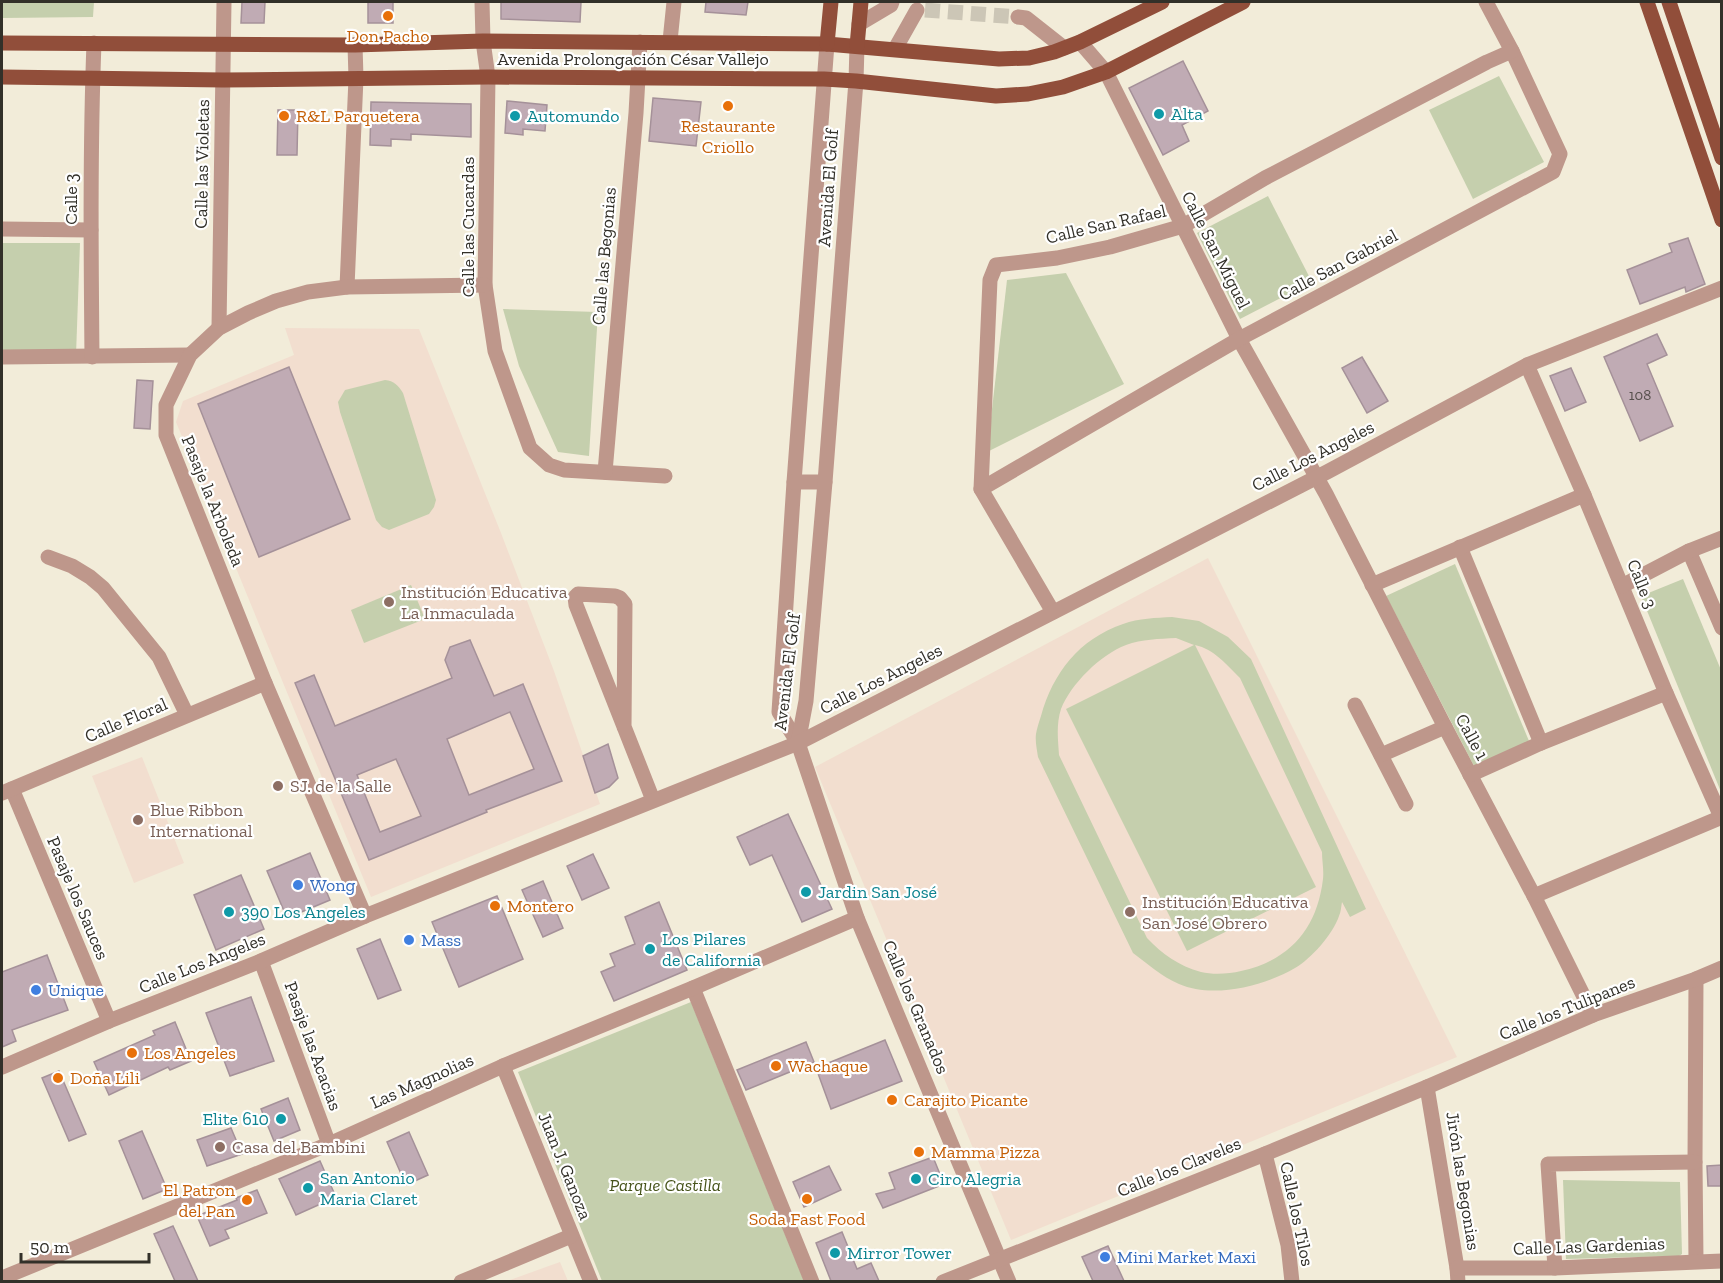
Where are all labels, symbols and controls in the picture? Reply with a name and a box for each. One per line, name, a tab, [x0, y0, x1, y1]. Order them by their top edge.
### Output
marker: Don Pacho	[381, 9, 395, 23]
place label: Don Pacho	[347, 25, 429, 47]
street label: Avenida Prolongación César Vallejo	[497, 48, 769, 70]
street label: Calle las Violetas	[190, 99, 214, 229]
marker: Restaurante Criollo	[721, 99, 735, 113]
place label: Alta	[1171, 103, 1203, 125]
place label: R&L Parquetera	[296, 105, 420, 127]
place label: Automundo	[527, 105, 619, 127]
marker: Alta	[1152, 107, 1166, 121]
marker: R&L Parquetera	[277, 109, 291, 123]
marker: Automundo	[508, 109, 522, 123]
place label: Restaurante Criollo	[681, 115, 775, 158]
street label: Avenida El Golf	[813, 127, 843, 248]
street label: Calle las Cucardas	[457, 157, 479, 297]
street label: Calle 3	[60, 173, 82, 225]
street label: Calle las Begonias	[587, 186, 621, 326]
street label: Calle San Miguel	[1177, 187, 1255, 313]
street label: Calle San Rafael	[1044, 199, 1168, 249]
street label: Calle San Gabriel	[1275, 224, 1401, 306]
house number: 108	[1629, 386, 1651, 404]
street label: Calle Los Angeles	[1248, 416, 1378, 496]
street label: Pasaje la Arboleda	[177, 432, 249, 570]
street label: Calle 3	[1622, 556, 1662, 612]
place label: Institución Educativa La Inmaculada	[401, 581, 568, 624]
marker: Institución Educativa La Inmaculada	[382, 595, 396, 609]
street label: Avenida El Golf	[769, 611, 805, 732]
street label: Calle Los Angeles	[816, 639, 946, 719]
street label: Calle Floral	[81, 693, 171, 747]
street label: Calle 1	[1451, 710, 1493, 764]
place label: SJ. de la Salle	[290, 775, 392, 797]
marker: SJ. de la Salle	[271, 779, 285, 793]
place label: Blue Ribbon International	[150, 799, 253, 842]
marker: Blue Ribbon International	[131, 813, 145, 827]
street label: Pasaje los Sauces	[42, 833, 114, 963]
place label: Wong	[310, 874, 356, 896]
marker: Wong	[291, 878, 305, 892]
place label: Jardin San José	[818, 881, 937, 903]
marker: Jardin San José	[799, 885, 813, 899]
place label: Institución Educativa San José Obrero	[1142, 891, 1309, 934]
place label: Montero	[507, 895, 574, 917]
marker: Montero	[488, 899, 502, 913]
place label: 390 Los Angeles	[241, 901, 366, 923]
marker: 390 Los Angeles	[222, 905, 236, 919]
marker: Institución Educativa San José Obrero	[1123, 905, 1137, 919]
street label: Calle Los Angeles	[136, 928, 269, 998]
place label: Los Pilares de California	[662, 928, 761, 971]
place label: Mass	[421, 929, 461, 951]
marker: Mass	[402, 933, 416, 947]
street label: Calle los Granados	[878, 937, 954, 1077]
marker: Los Pilares de California	[643, 942, 657, 956]
street label: Calle los Tulipanes	[1496, 971, 1638, 1045]
street label: Pasaje las Acacias	[279, 978, 347, 1114]
place label: Unique	[48, 979, 104, 1001]
marker: Unique	[29, 983, 43, 997]
place label: Los Angeles	[144, 1042, 236, 1064]
marker: Los Angeles	[125, 1046, 139, 1060]
street label: Las Magnolias	[367, 1048, 477, 1114]
place label: Wachaque	[788, 1055, 868, 1077]
marker: Wachaque	[769, 1059, 783, 1073]
place label: Doña Lili	[70, 1067, 140, 1089]
marker: Doña Lili	[51, 1071, 65, 1085]
place label: Carajito Picante	[904, 1089, 1028, 1111]
marker: Carajito Picante	[885, 1093, 899, 1107]
place label: Elite 610	[203, 1108, 269, 1130]
street label: Juan J. Ganoza	[533, 1109, 597, 1223]
street label: Jirón las Begonias	[1441, 1110, 1485, 1252]
marker: Elite 610	[274, 1112, 288, 1126]
street label: Calle los Claveles	[1114, 1132, 1244, 1202]
place label: Casa del Bambini	[232, 1136, 365, 1158]
marker: Casa del Bambini	[213, 1140, 227, 1154]
place label: Mamma Pizza	[931, 1141, 1040, 1163]
marker: Mamma Pizza	[912, 1145, 926, 1159]
street label: Calle los Tilos	[1275, 1160, 1319, 1268]
place label: San Antonio Maria Claret	[320, 1167, 418, 1210]
place label: Ciro Alegria	[928, 1168, 1021, 1190]
marker: Ciro Alegria	[909, 1172, 923, 1186]
park label: Parque Castilla	[609, 1174, 721, 1196]
place label: El Patron del Pan	[163, 1179, 236, 1222]
marker: San Antonio Maria Claret	[301, 1181, 315, 1195]
marker: Soda Fast Food	[800, 1192, 814, 1206]
marker: El Patron del Pan	[240, 1193, 254, 1207]
place label: Soda Fast Food	[749, 1208, 865, 1230]
scale bar	[21, 1226, 148, 1264]
street label: Calle Las Gardenias	[1513, 1232, 1665, 1260]
text: 50 m	[30, 1236, 70, 1258]
place label: Mirror Tower	[847, 1242, 952, 1264]
marker: Mirror Tower	[828, 1246, 842, 1260]
place label: Mini Market Maxi	[1117, 1246, 1256, 1268]
marker: Mini Market Maxi	[1098, 1250, 1112, 1264]

